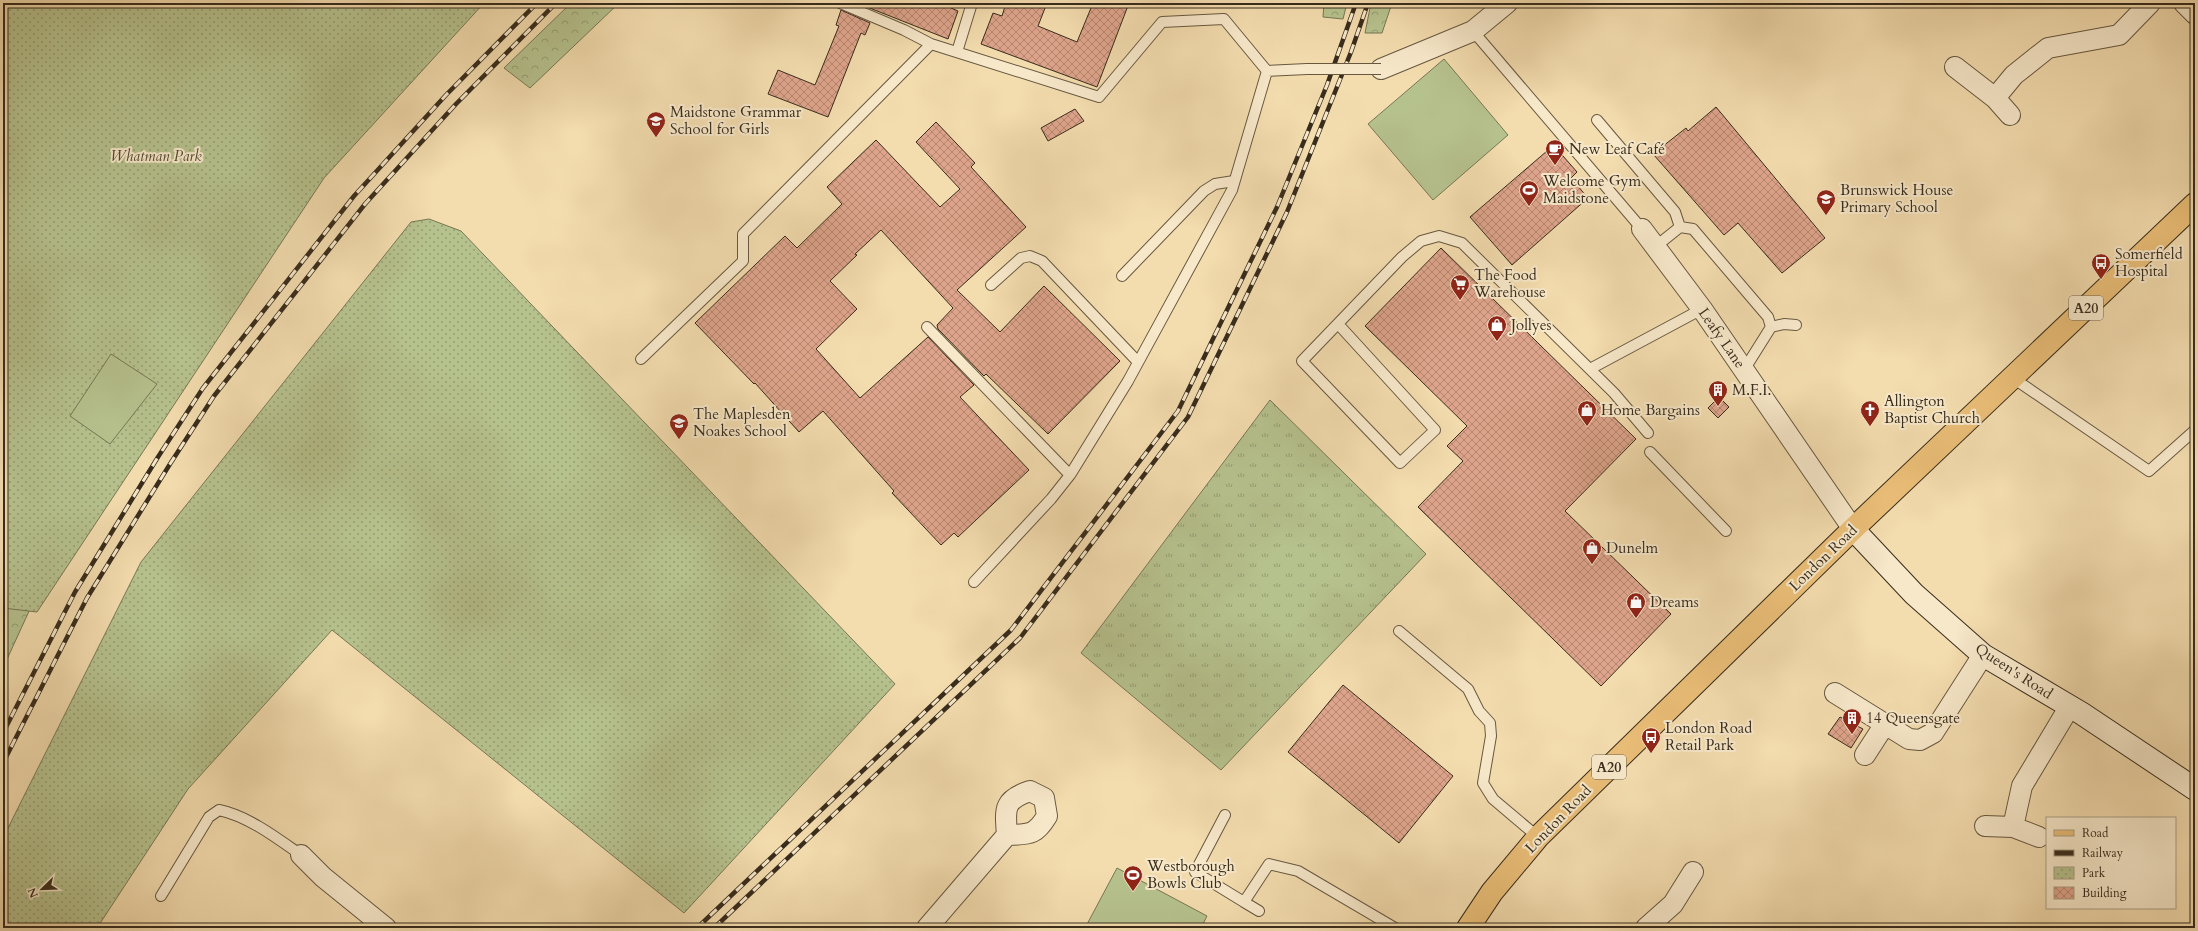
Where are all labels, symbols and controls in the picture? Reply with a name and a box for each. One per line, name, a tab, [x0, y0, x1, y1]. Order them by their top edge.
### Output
place label: Maidstone Grammar School for Girls	[670, 102, 802, 139]
school or university icon: Maidstone Grammar School for Girls	[645, 110, 667, 138]
cafe icon: New Leaf Café	[1544, 138, 1566, 166]
place label: New Leaf Café	[1569, 139, 1665, 159]
park label: Whatman Park	[110, 146, 202, 166]
place label: Welcome Gym Maidstone	[1542, 171, 1641, 208]
sports icon: Welcome Gym Maidstone	[1518, 179, 1540, 207]
place label: Brunswick House Primary School	[1840, 180, 1953, 217]
school or university icon: Brunswick House Primary School	[1815, 188, 1837, 216]
place label: Somerfield Hospital	[2115, 244, 2183, 281]
bus stop icon: Somerfield Hospital	[2090, 252, 2112, 280]
place label: The Food Warehouse	[1473, 265, 1546, 302]
supermarket icon: The Food Warehouse	[1449, 273, 1471, 301]
road number: A20	[2069, 296, 2103, 320]
street label: Leafy Lane	[1694, 304, 1750, 372]
shop icon: Jollyes	[1486, 314, 1508, 342]
place label: Jollyes	[1509, 315, 1552, 335]
building icon: M.F.I.	[1707, 379, 1729, 407]
place label: M.F.I.	[1732, 380, 1771, 400]
place label: Allington Baptist Church	[1884, 391, 1981, 428]
shop icon: Home Bargains	[1576, 399, 1598, 427]
church icon: Allington Baptist Church	[1859, 399, 1881, 427]
place label: Home Bargains	[1601, 400, 1700, 420]
place label: The Maplesden Noakes School	[693, 404, 791, 441]
school or university icon: The Maplesden Noakes School	[668, 412, 690, 440]
street label: London Road	[1785, 520, 1861, 596]
shop icon: Dunelm	[1581, 537, 1603, 565]
place label: Dunelm	[1606, 538, 1659, 558]
shop icon: Dreams	[1625, 591, 1647, 619]
place label: Dreams	[1650, 592, 1699, 612]
street label: Queen's Road	[1971, 638, 2057, 704]
building icon: 14 Queensgate	[1841, 707, 1863, 735]
place label: 14 Queensgate	[1866, 708, 1960, 728]
place label: London Road Retail Park	[1665, 718, 1752, 755]
bus stop icon: London Road Retail Park	[1640, 726, 1662, 754]
road number: A20	[1592, 755, 1626, 779]
street label: London Road	[1520, 781, 1596, 857]
legend	[2046, 817, 2176, 909]
text: Road	[2082, 825, 2109, 841]
text: Railway	[2082, 845, 2124, 861]
place label: Westborough Bowls Club	[1146, 856, 1236, 893]
sports icon: Westborough Bowls Club	[1122, 864, 1144, 892]
text: Park	[2082, 865, 2106, 881]
north arrow	[22, 869, 62, 909]
text: N	[24, 885, 42, 900]
text: Building	[2082, 885, 2127, 901]

